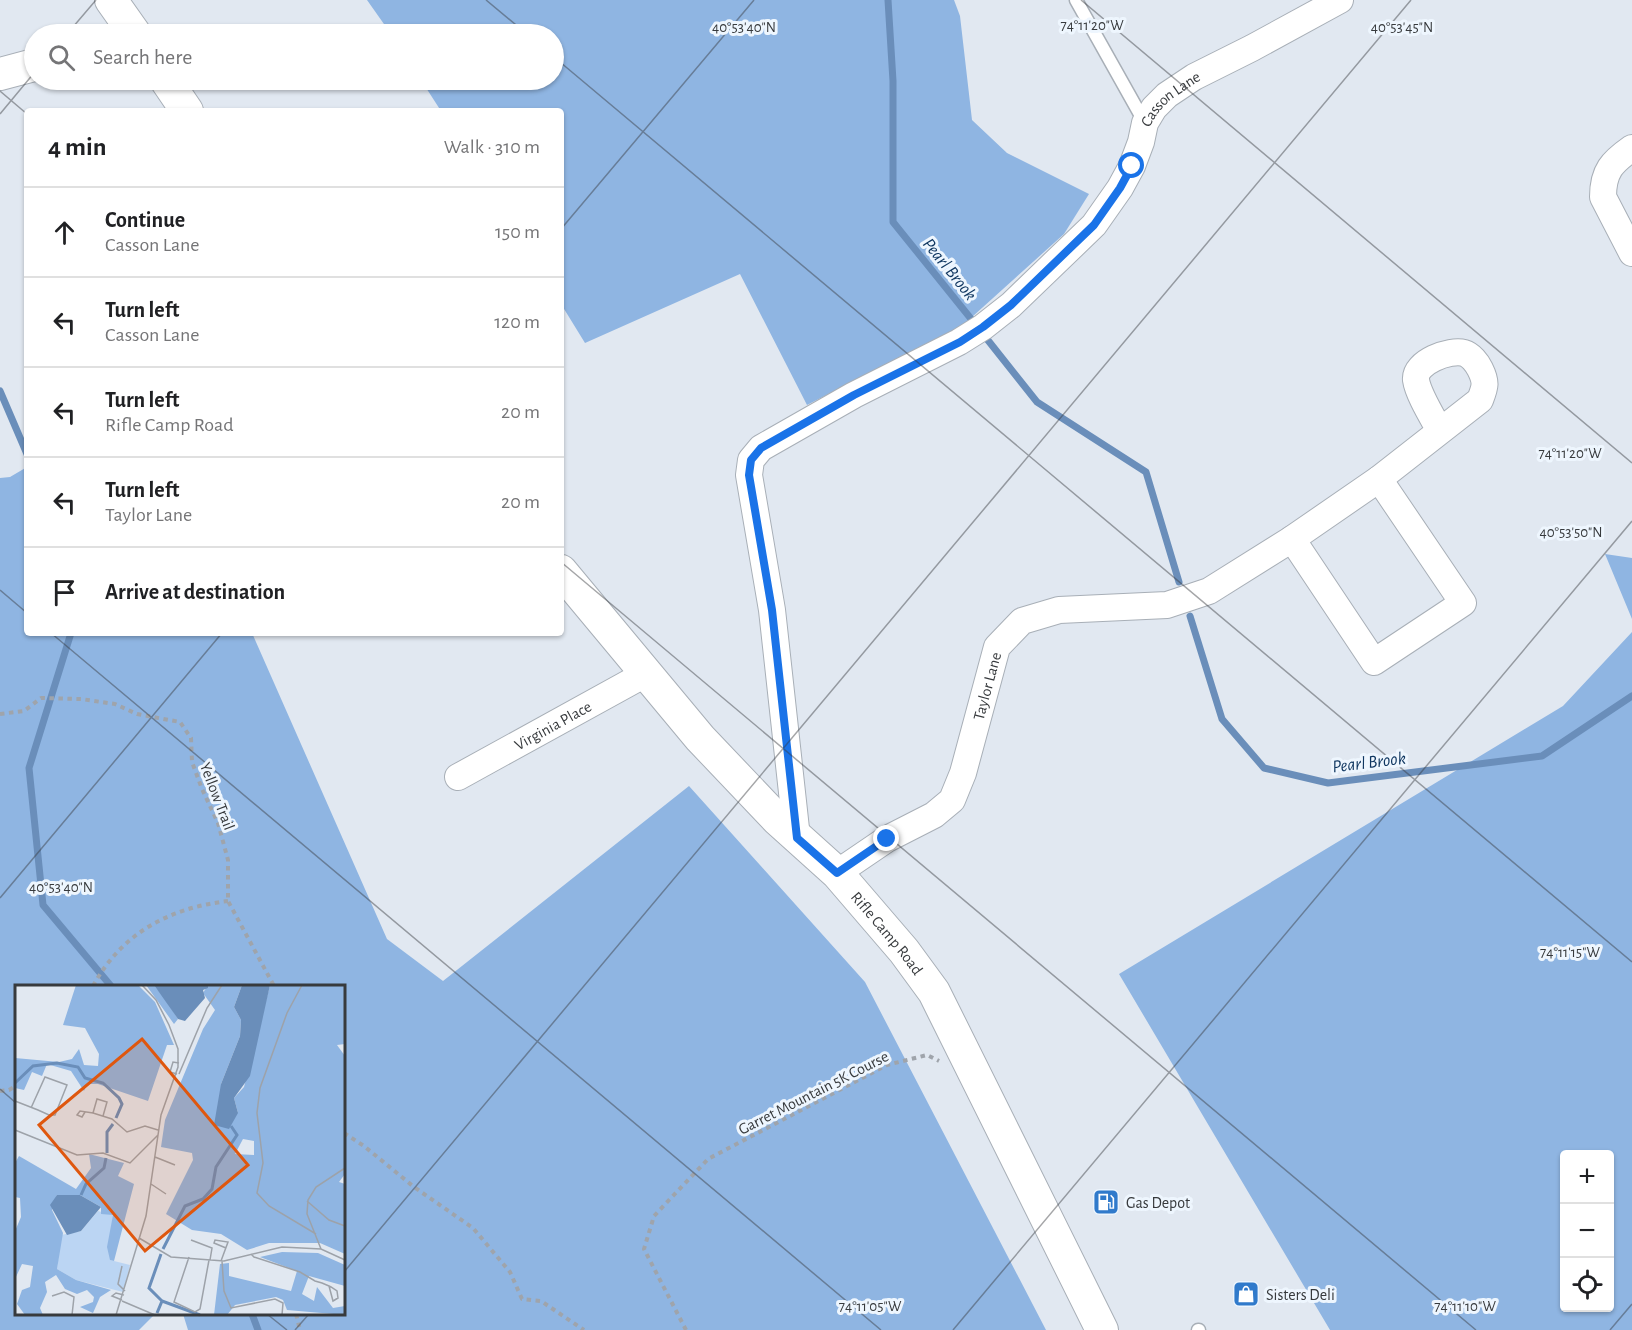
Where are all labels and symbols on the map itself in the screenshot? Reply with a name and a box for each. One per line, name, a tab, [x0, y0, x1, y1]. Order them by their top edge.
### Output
text: 74°11'20"W	[1060, 18, 1124, 33]
text: 40°53'40"N	[712, 20, 776, 35]
text: 40°53'45"N	[1371, 20, 1433, 35]
street label: Casson Lane	[1138, 68, 1203, 129]
route start	[1118, 152, 1144, 178]
water label: Pearl Brook	[919, 235, 979, 304]
text: 74°11'20"W	[1538, 446, 1602, 461]
text: 40°53'50"N	[1539, 525, 1603, 540]
street label: Taylor Lane	[971, 650, 1004, 722]
street label: Virginia Place	[512, 698, 594, 753]
water label: Pearl Brook	[1331, 750, 1407, 776]
street label: Yellow Trail	[197, 760, 237, 832]
route end	[873, 825, 899, 851]
text: 40°53'40"N	[29, 880, 93, 895]
street label: Rifle Camp Road	[848, 889, 926, 978]
text: 74°11'15"W	[1540, 945, 1601, 960]
inset map	[15, 985, 345, 1315]
street label: Garret Mountain 5K Course	[736, 1048, 891, 1138]
fuel station icon: Gas Depot	[1091, 1187, 1121, 1217]
place label: Gas Depot	[1126, 1195, 1190, 1211]
shop icon: Sisters Deli	[1231, 1279, 1261, 1309]
place label: Sisters Deli	[1266, 1287, 1335, 1303]
text: 74°11'05"W	[839, 1299, 902, 1314]
text: 74°11'10"W	[1434, 1299, 1496, 1314]

